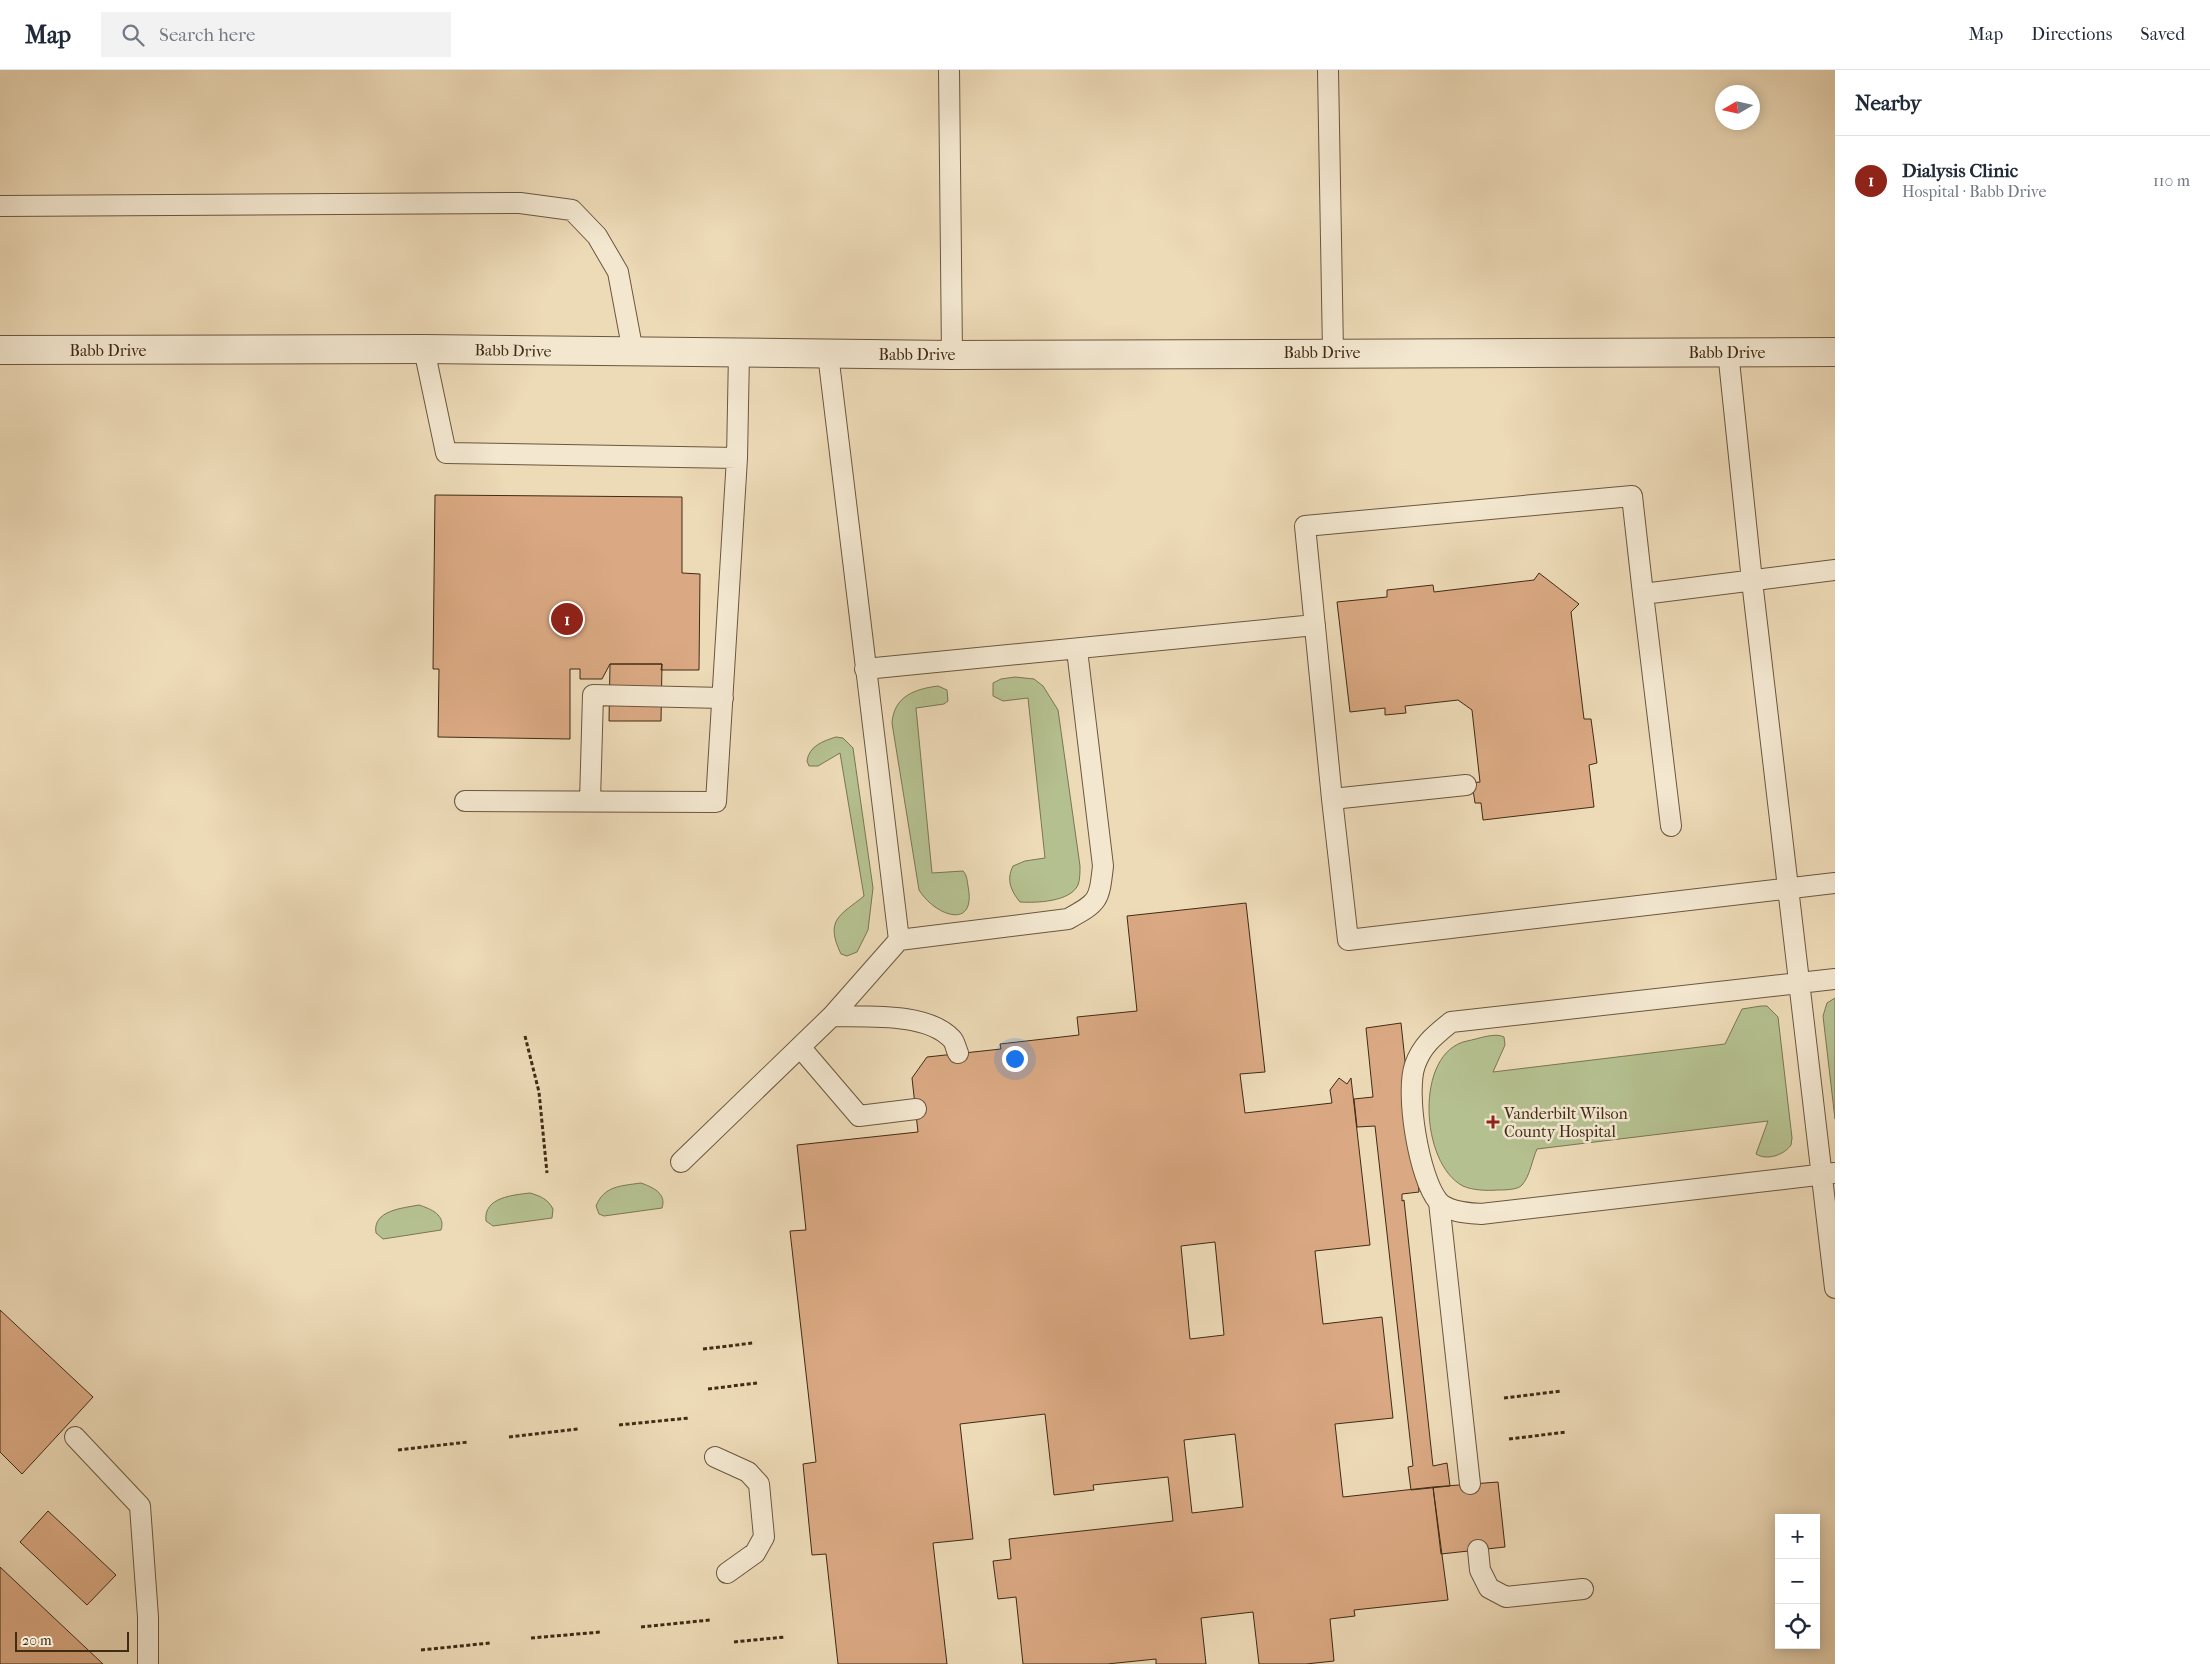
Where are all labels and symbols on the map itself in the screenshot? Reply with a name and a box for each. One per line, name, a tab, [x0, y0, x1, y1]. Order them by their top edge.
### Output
north arrow	[1715, 85, 1760, 130]
street label: Babb Drive	[474, 340, 552, 361]
street label: Babb Drive	[69, 341, 147, 360]
street label: Babb Drive	[1283, 343, 1361, 362]
street label: Babb Drive	[1688, 343, 1766, 362]
street label: Babb Drive	[878, 345, 956, 364]
pin: 1	[551, 600, 583, 638]
your location	[1002, 1046, 1028, 1072]
place label: Vanderbilt Wilson County Hospital	[1503, 1104, 1629, 1141]
marker: Vanderbilt Wilson County Hospital	[1486, 1115, 1500, 1129]
scale bar	[15, 1629, 129, 1652]

